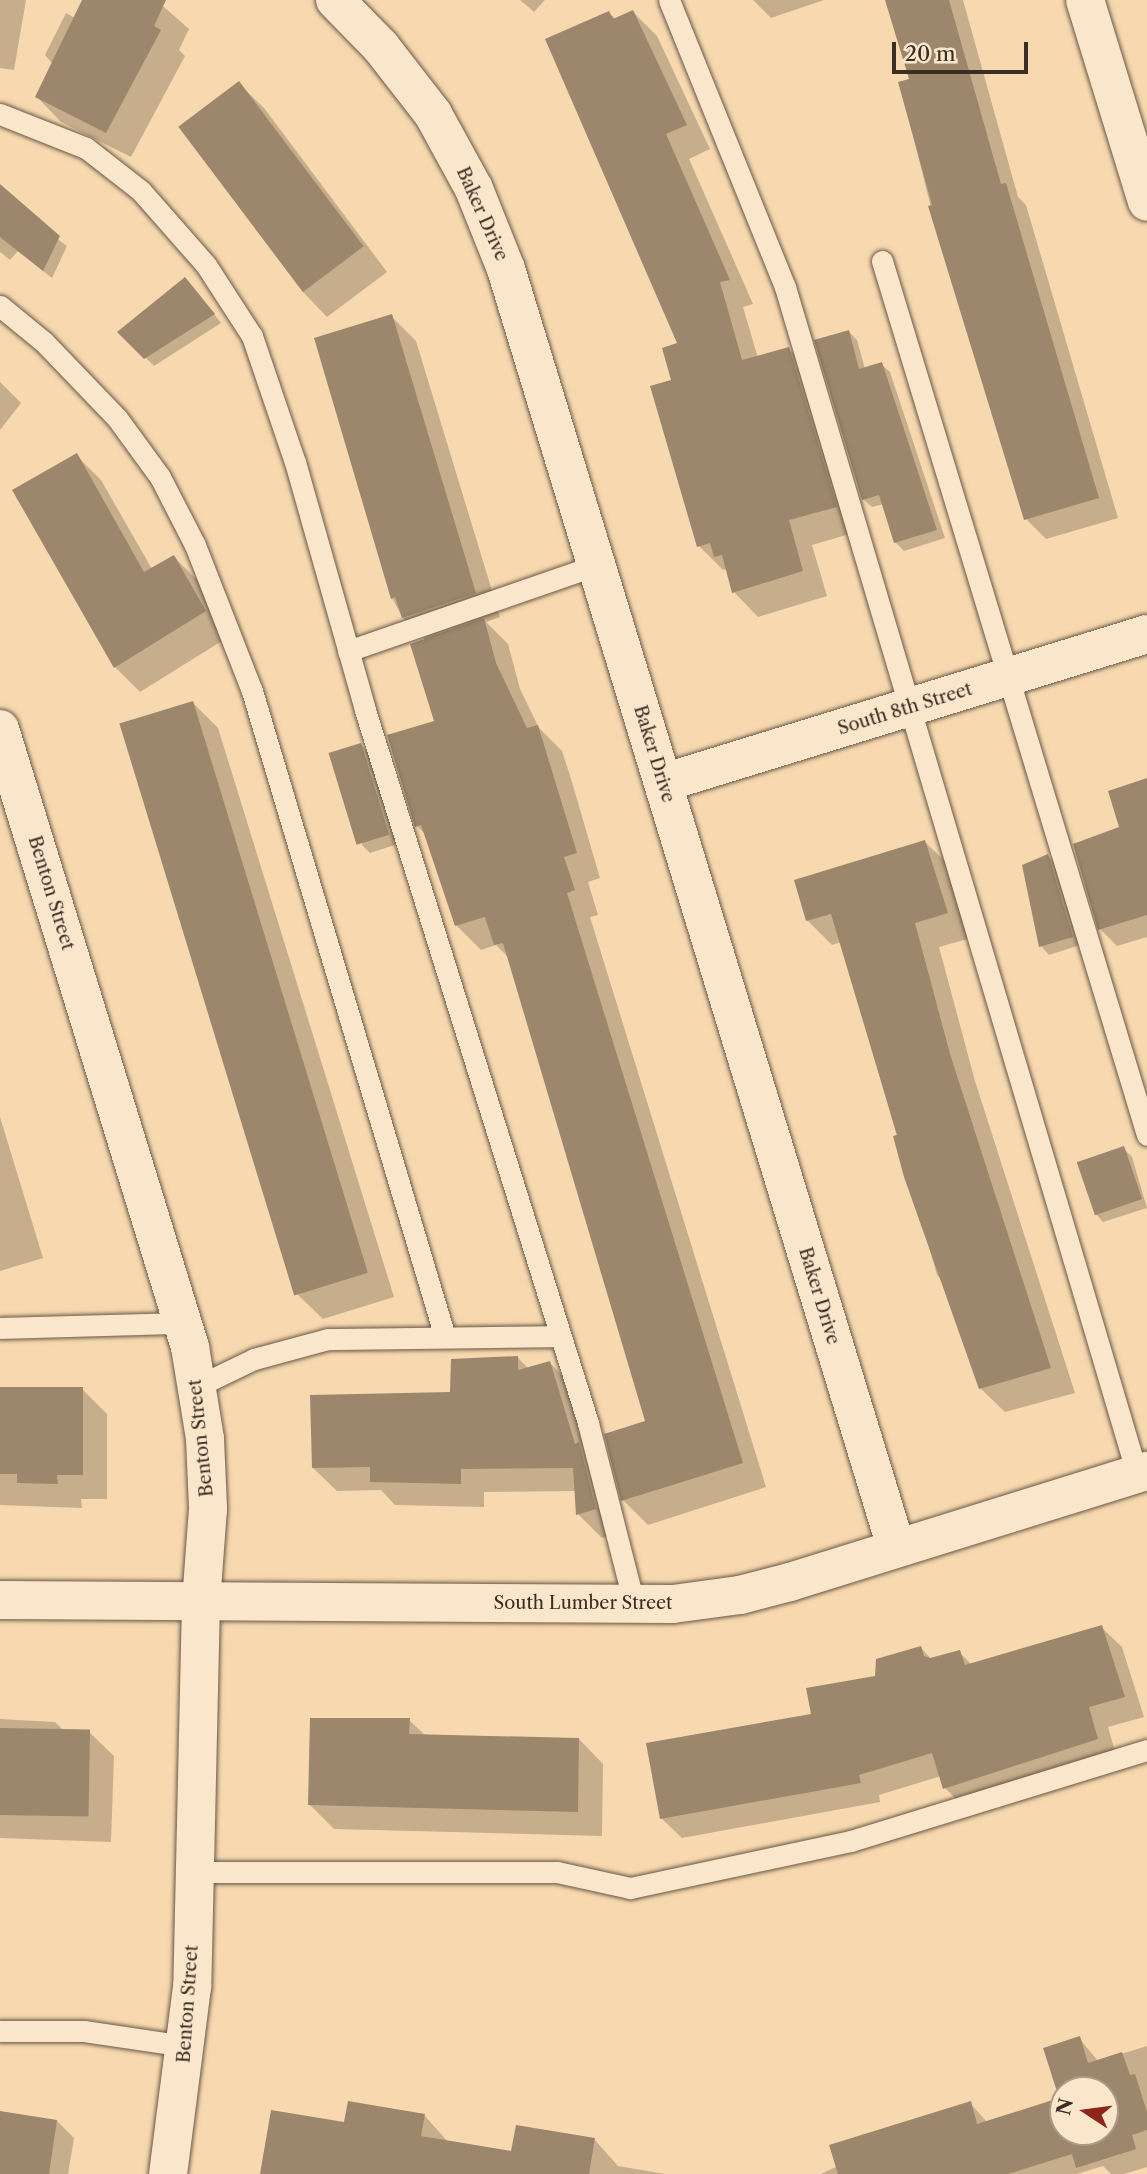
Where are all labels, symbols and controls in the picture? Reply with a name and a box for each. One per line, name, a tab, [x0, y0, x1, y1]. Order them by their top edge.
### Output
scale bar	[895, 28, 1032, 72]
text: 20 m	[905, 41, 956, 66]
street label: Baker Drive	[452, 163, 512, 265]
street label: South 8th Street	[835, 678, 975, 740]
street label: Baker Drive	[629, 703, 679, 805]
street label: Benton Street	[23, 833, 79, 953]
street label: Baker Drive	[794, 1245, 844, 1347]
street label: Benton Street	[184, 1378, 218, 1498]
street label: South Lumber Street	[493, 1592, 673, 1614]
street label: Benton Street	[173, 1944, 203, 2064]
north arrow	[1049, 2076, 1119, 2146]
text: N	[1052, 2096, 1078, 2117]

